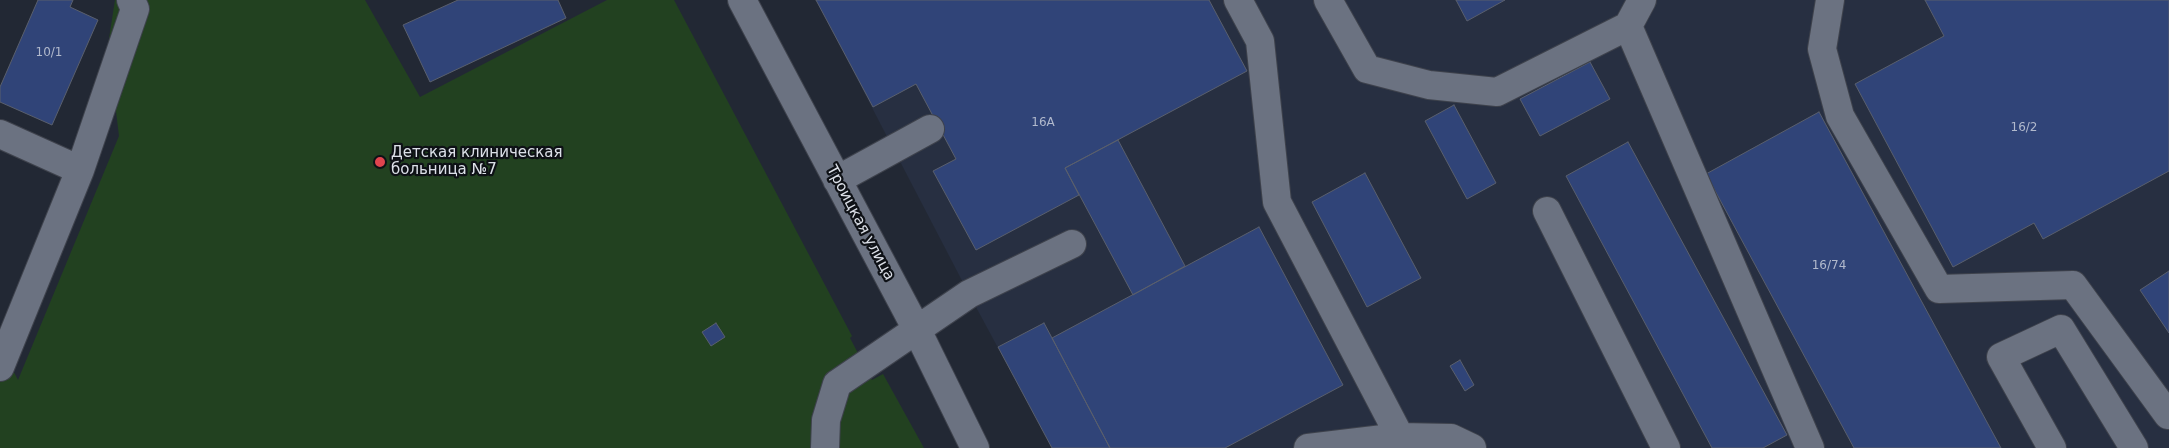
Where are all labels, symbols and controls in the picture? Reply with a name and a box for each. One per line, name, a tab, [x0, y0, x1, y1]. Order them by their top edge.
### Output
house number: 10/1	[36, 46, 62, 60]
house number: 16А	[1031, 116, 1055, 130]
house number: 16/2	[2011, 121, 2037, 135]
place label: Детская клиническая больница №7	[391, 144, 563, 179]
marker: Детская клиническая больница №7	[373, 155, 387, 169]
street label: Троицкая улица	[822, 162, 898, 284]
house number: 16/74	[1812, 259, 1846, 273]

